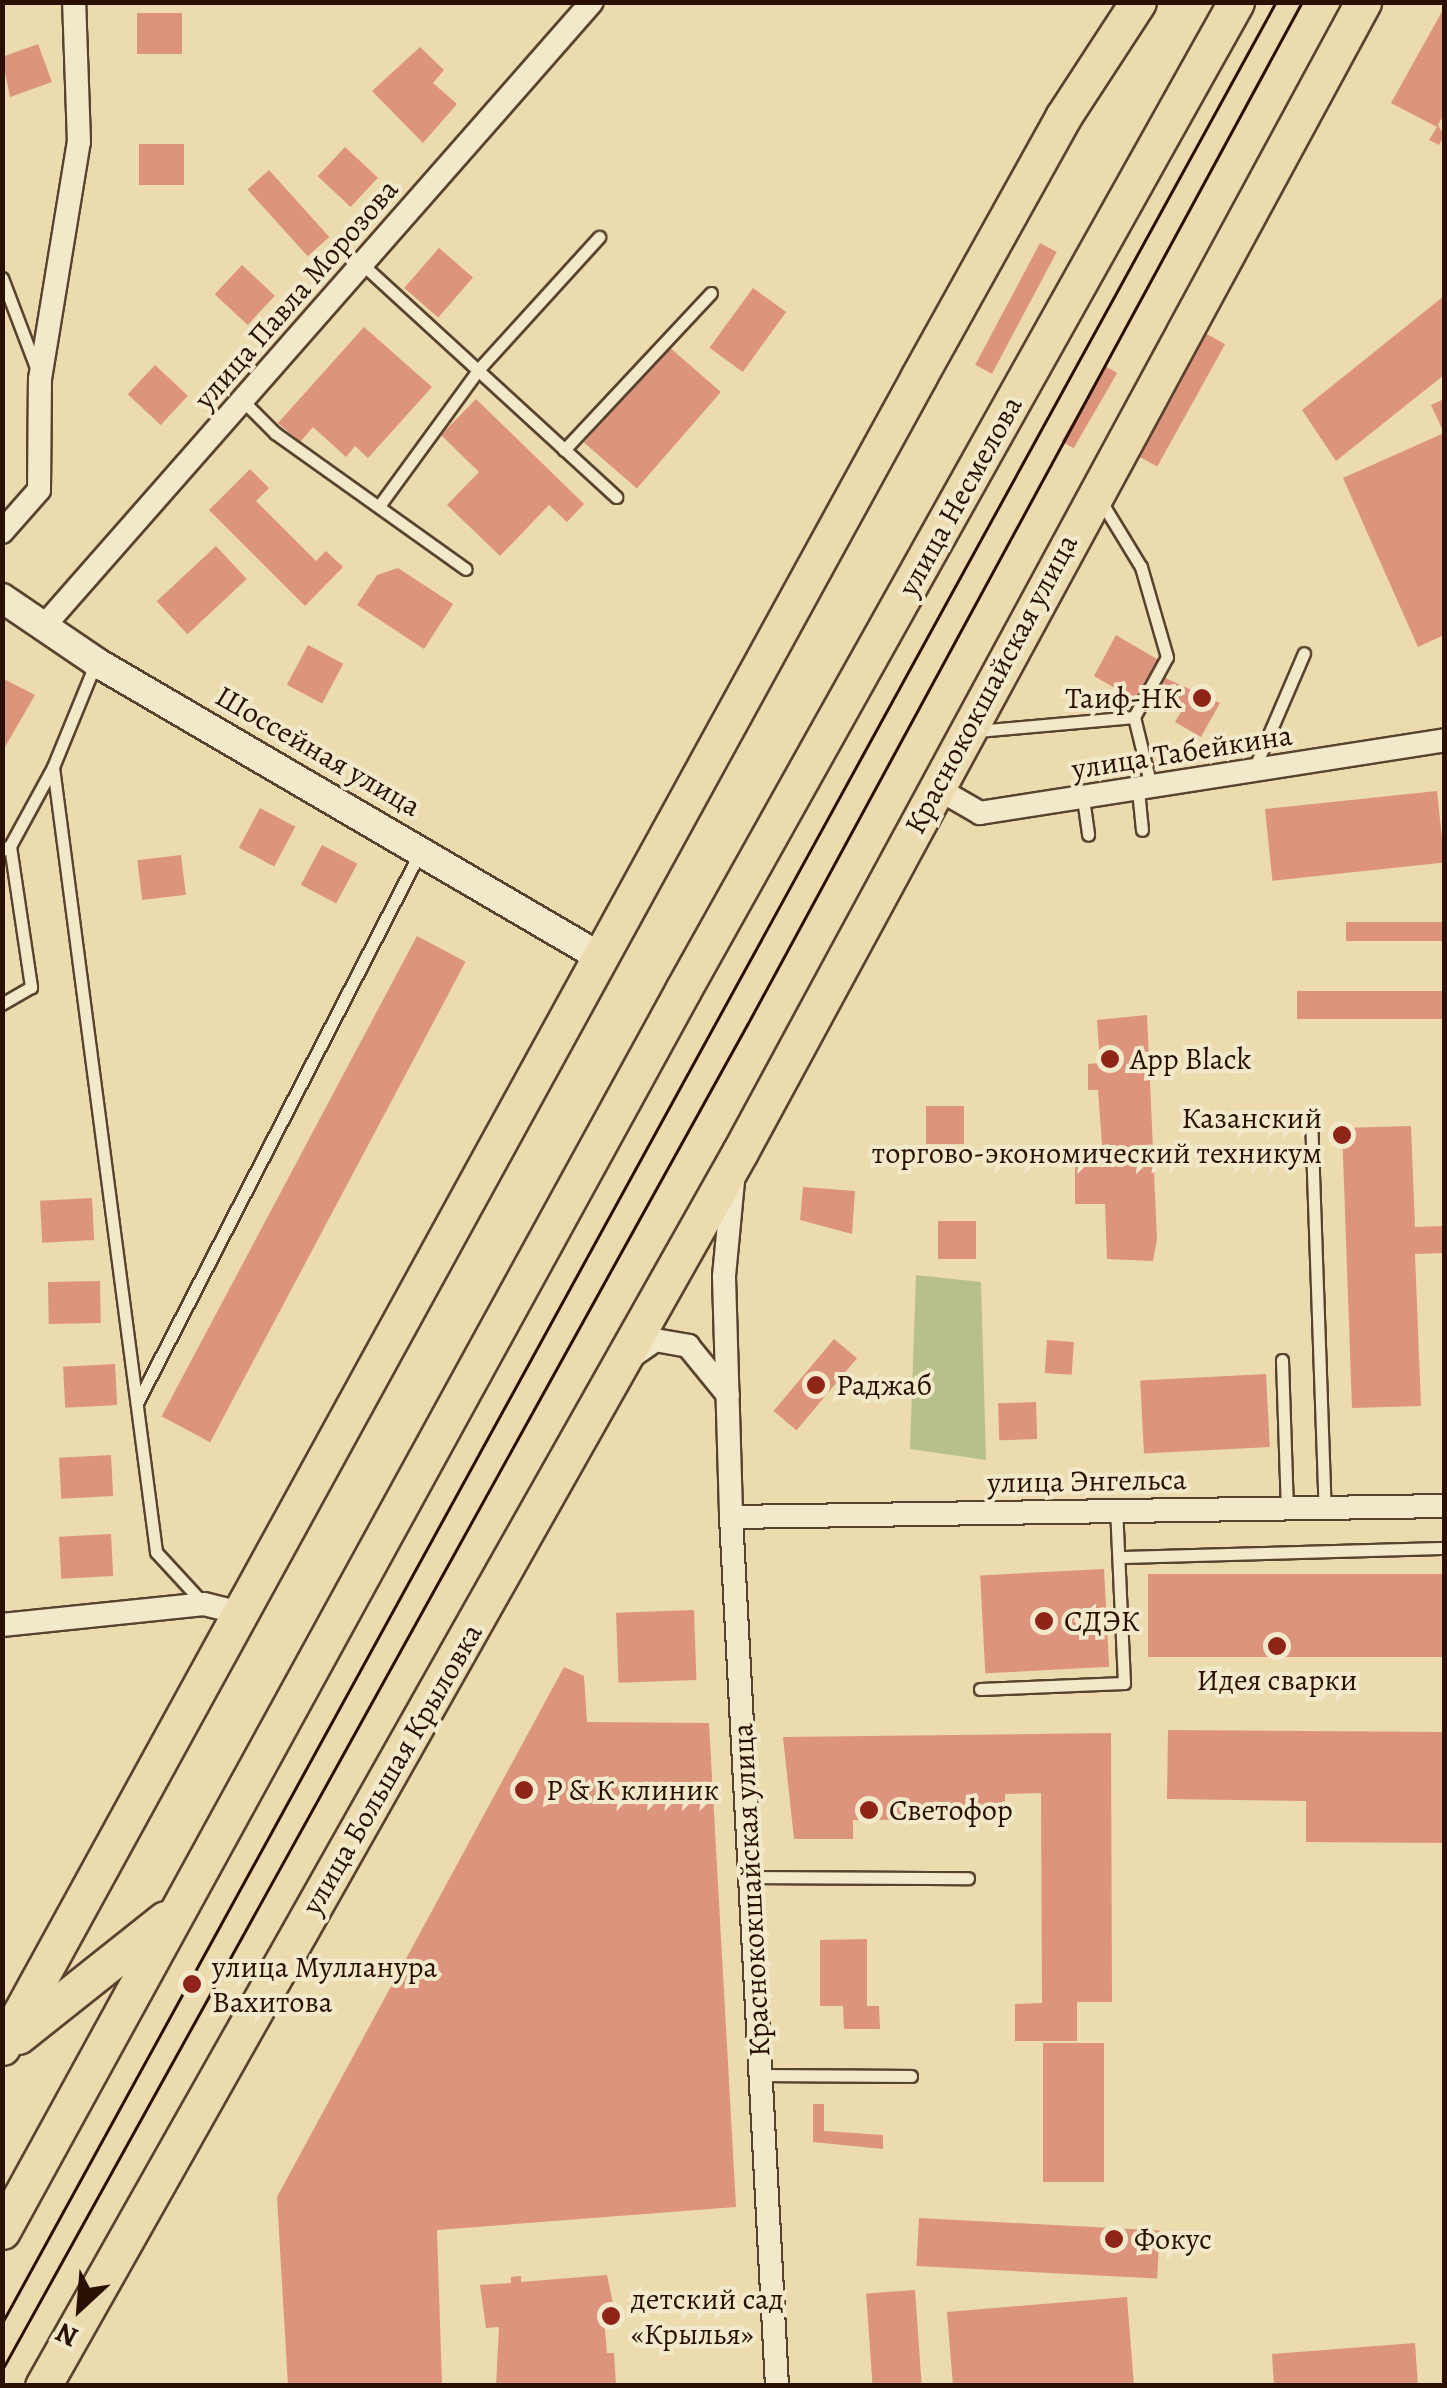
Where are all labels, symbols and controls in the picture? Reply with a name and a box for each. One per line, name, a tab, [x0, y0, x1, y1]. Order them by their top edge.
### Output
street label: улица Павла Морозова	[186, 172, 406, 416]
street label: улица Несмелова	[890, 390, 1030, 602]
street label: Краснококшайская улица	[897, 528, 1085, 840]
street label: Шоссейная улица	[209, 678, 427, 824]
place label: Таиф-НК	[1065, 680, 1182, 716]
marker: Таиф-НК	[1191, 687, 1213, 709]
street label: улица Табейкина	[1069, 717, 1295, 787]
place label: App Black	[1130, 1041, 1251, 1077]
marker: App Black	[1099, 1048, 1121, 1070]
place label: Казанский торгово-экономический техникум	[872, 1100, 1322, 1170]
marker: Казанский торгово-экономический техникум	[1331, 1124, 1353, 1146]
place label: Раджаб	[836, 1367, 932, 1403]
marker: Раджаб	[805, 1374, 827, 1396]
street label: улица Энгельса	[987, 1461, 1187, 1501]
place label: СДЭК	[1064, 1603, 1140, 1639]
marker: СДЭК	[1033, 1610, 1055, 1632]
street label: улица Большая Крыловка	[294, 1617, 490, 1921]
marker: Идея сварки	[1266, 1635, 1288, 1657]
place label: Идея сварки	[1197, 1662, 1357, 1698]
street label: Краснококшайская улица	[724, 1722, 778, 2058]
place label: Р & К клиник	[546, 1772, 719, 1808]
marker: Р & К клиник	[511, 1777, 537, 1803]
place label: Светофор	[889, 1792, 1013, 1828]
marker: Светофор	[858, 1799, 880, 1821]
place label: улица Мулланура Вахитова	[212, 1949, 437, 2020]
marker: улица Мулланура Вахитова	[181, 1973, 203, 1995]
place label: Фокус	[1134, 2221, 1212, 2257]
marker: Фокус	[1103, 2228, 1125, 2250]
north arrow	[30, 2258, 130, 2358]
place label: детский сад «Крылья»	[631, 2281, 784, 2352]
marker: детский сад «Крылья»	[600, 2305, 622, 2327]
text: N	[49, 2313, 84, 2357]

